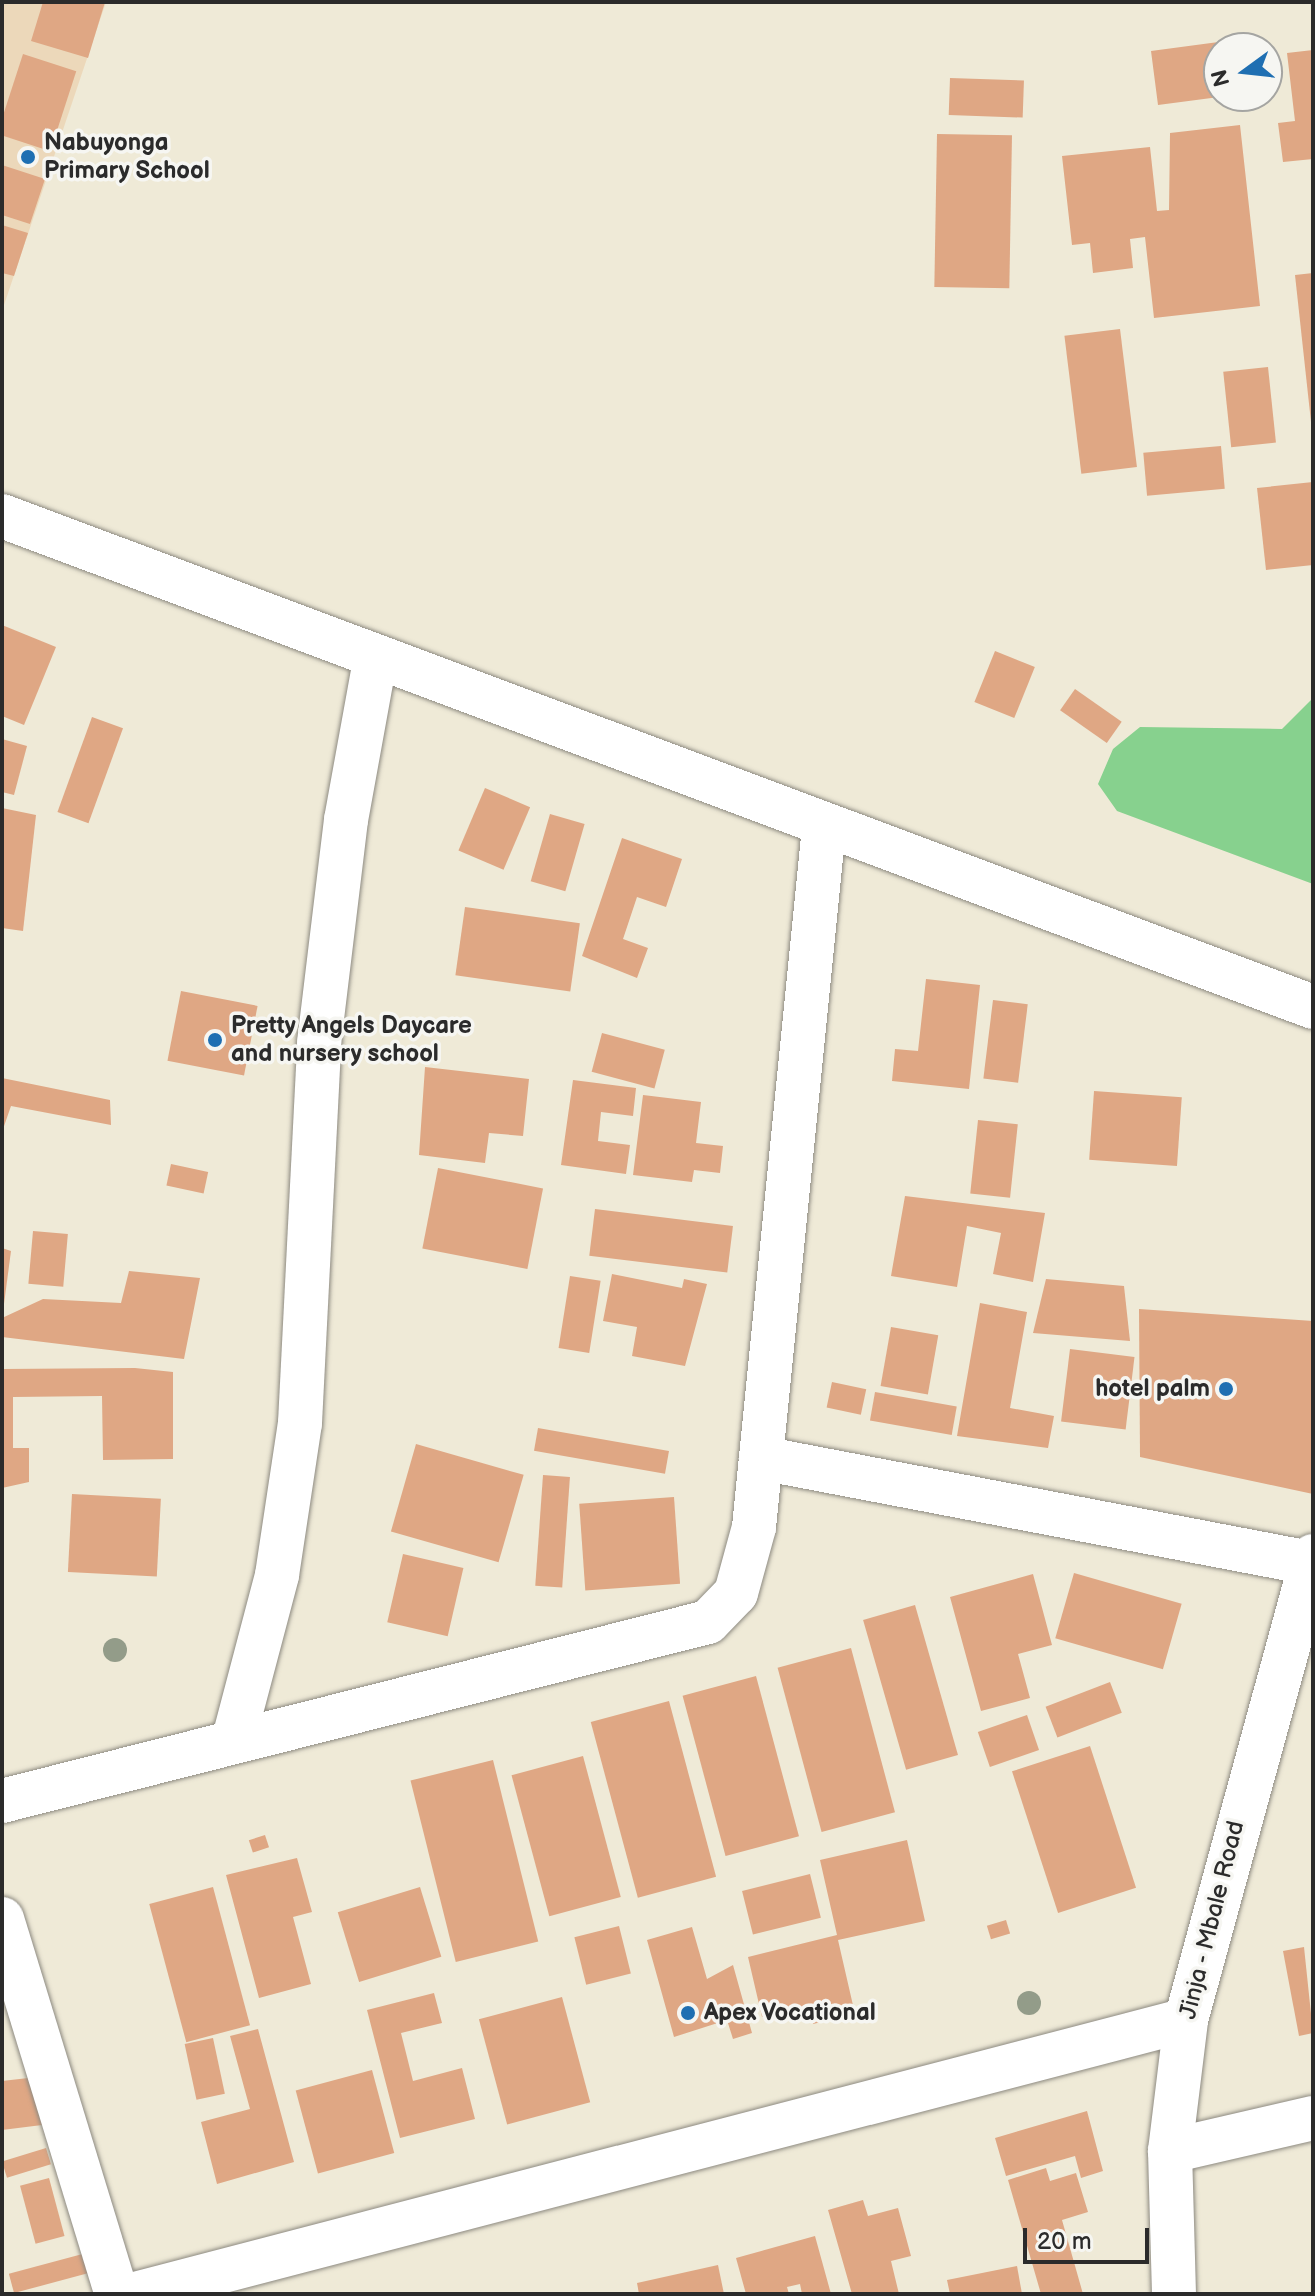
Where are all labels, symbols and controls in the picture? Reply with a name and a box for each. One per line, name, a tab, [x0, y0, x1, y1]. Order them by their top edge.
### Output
north arrow	[1203, 32, 1283, 112]
text: N	[1206, 66, 1236, 89]
place label: Nabuyonga Primary School	[44, 129, 210, 185]
marker: Nabuyonga Primary School	[19, 148, 37, 166]
place label: Pretty Angels Daycare and nursery school	[231, 1012, 473, 1068]
marker: Pretty Angels Daycare and nursery school	[206, 1031, 224, 1049]
place label: hotel palm	[1095, 1375, 1210, 1403]
marker: hotel palm	[1217, 1380, 1235, 1398]
street label: Jinja - Mbale Road	[1173, 1817, 1251, 2023]
place label: Apex Vocational	[704, 1999, 877, 2027]
marker: Apex Vocational	[679, 2004, 697, 2022]
scale bar	[1027, 2212, 1153, 2262]
text: 20 m	[1037, 2227, 1092, 2256]

